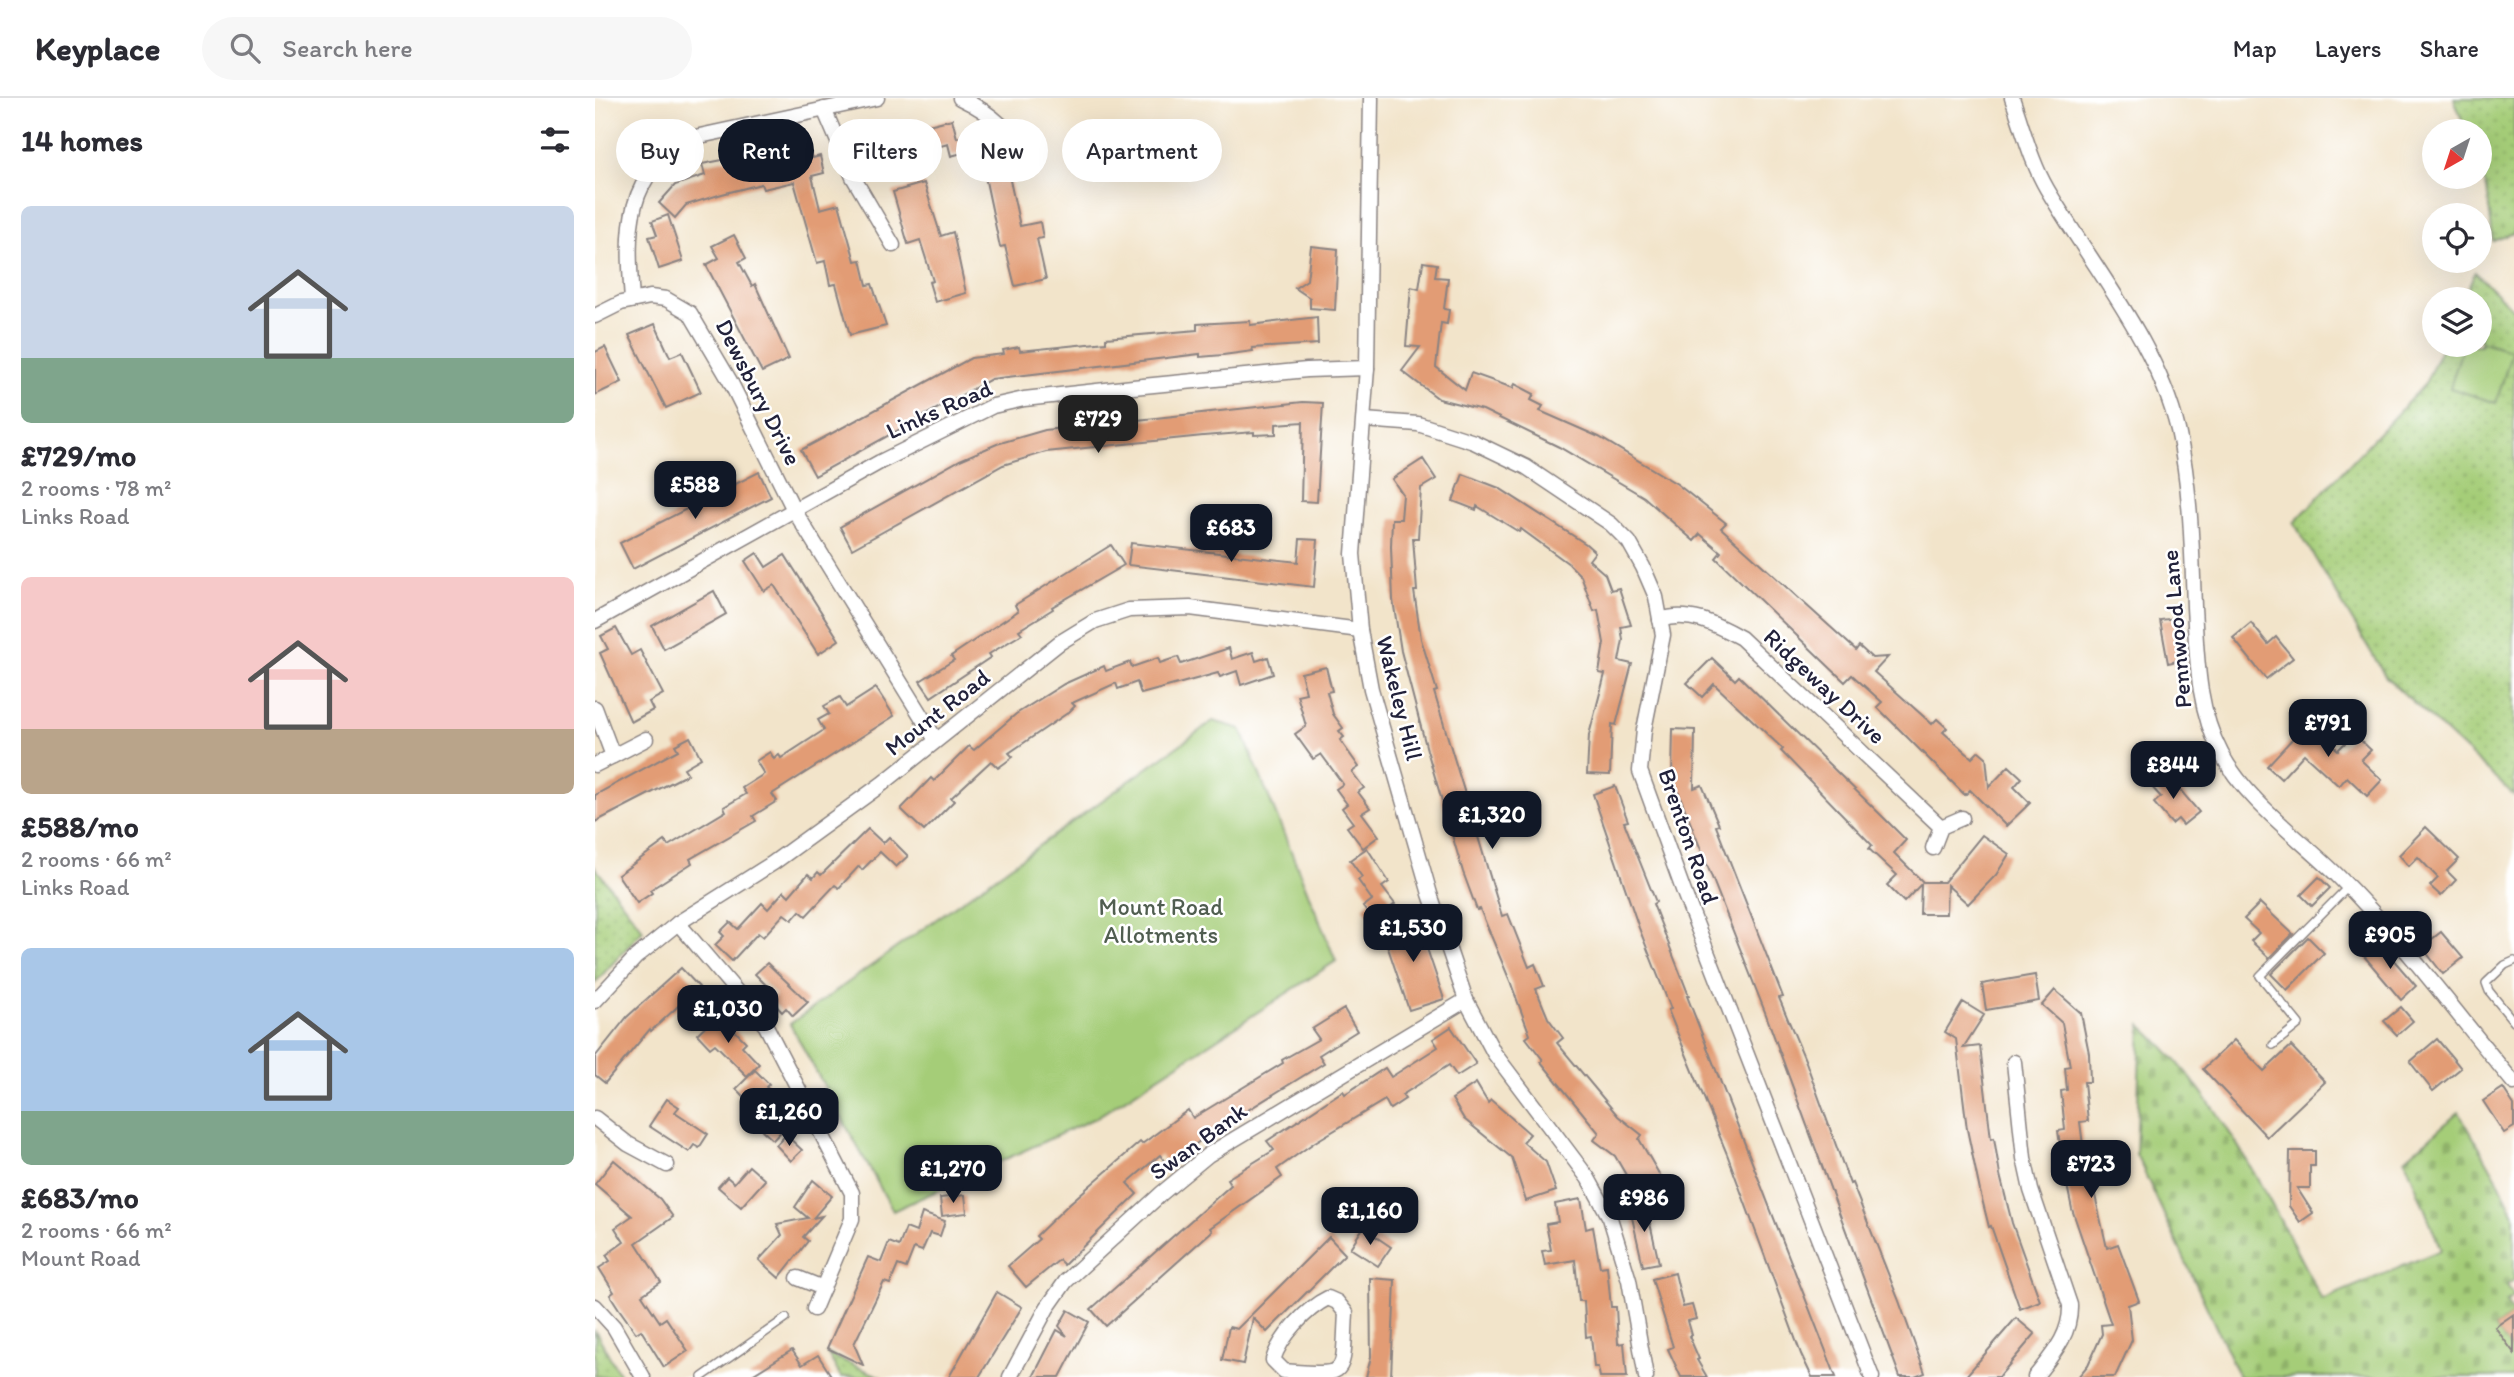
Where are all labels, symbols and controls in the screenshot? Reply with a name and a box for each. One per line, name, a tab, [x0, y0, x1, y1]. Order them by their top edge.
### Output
search box	[202, 17, 692, 80]
text: Keyplace	[35, 29, 160, 68]
icon: search	[226, 29, 264, 67]
text: Search here	[282, 32, 413, 64]
text: Map	[2233, 34, 2277, 63]
text: Layers	[2315, 34, 2382, 63]
text: Share	[2420, 34, 2479, 63]
chip: Buy	[616, 119, 704, 182]
chip: Rent	[718, 119, 814, 182]
chip: Filters	[828, 119, 942, 182]
chip: New	[956, 119, 1048, 182]
chip: Apartment	[1062, 119, 1222, 182]
north arrow	[2422, 119, 2492, 189]
map controls	[2422, 119, 2492, 357]
icon: filters	[536, 121, 574, 159]
text: 14 homes	[21, 122, 143, 159]
button: locate	[2422, 203, 2492, 273]
icon: home	[235, 251, 361, 377]
button: layers	[2422, 287, 2492, 357]
street label: Dewsbury Drive	[710, 314, 808, 470]
street label: Links Road	[881, 373, 997, 445]
pin: £729	[1057, 396, 1139, 455]
text: £729	[1074, 404, 1122, 432]
text: £729/mo	[21, 437, 136, 474]
pin: £588	[654, 462, 736, 521]
text: £588	[670, 470, 720, 498]
text: 2 rooms · 78 m²	[21, 474, 171, 502]
text: Links Road	[21, 502, 129, 530]
pin: £683	[1190, 504, 1272, 564]
text: £683	[1206, 513, 1256, 541]
street label: Pennwood Lane	[2155, 549, 2197, 709]
icon: home	[235, 622, 361, 748]
street label: Ridgeway Drive	[1758, 622, 1892, 750]
street label: Wakeley Hill	[1371, 633, 1430, 764]
street label: Mount Road	[879, 662, 995, 762]
pin: £791	[2287, 700, 2369, 759]
text: £791	[2305, 708, 2351, 736]
pin: £844	[2132, 742, 2214, 801]
text: £844	[2147, 750, 2199, 778]
street label: Brenton Road	[1652, 764, 1726, 908]
pin: £1,320	[1435, 792, 1549, 851]
text: £1,320	[1458, 800, 1526, 828]
text: £588/mo	[21, 808, 139, 845]
text: 2 rooms · 66 m²	[21, 845, 172, 873]
text: Links Road	[21, 873, 129, 901]
park label: Mount Road Allotments	[1099, 892, 1223, 949]
pin: £1,530	[1356, 904, 1470, 964]
pin: £905	[2349, 912, 2431, 971]
text: £1,530	[1379, 913, 1447, 941]
text: £905	[2365, 920, 2415, 948]
pin: £1,030	[671, 986, 785, 1045]
icon: home	[235, 993, 361, 1119]
text: £1,030	[693, 994, 763, 1022]
pin: £1,260	[732, 1088, 846, 1148]
street label: Swan Bank	[1144, 1096, 1253, 1186]
text: £1,260	[756, 1097, 822, 1125]
pin: £723	[2050, 1140, 2132, 1200]
pin: £1,270	[896, 1146, 1010, 1205]
text: £723	[2067, 1149, 2115, 1177]
text: £1,270	[920, 1154, 986, 1182]
pin: £986	[1603, 1174, 1685, 1234]
text: £683/mo	[21, 1179, 139, 1216]
text: £986	[1619, 1183, 1669, 1211]
pin: £1,160	[1313, 1188, 1427, 1247]
text: £1,160	[1337, 1196, 1403, 1224]
text: 2 rooms · 66 m²	[21, 1216, 172, 1244]
text: Mount Road	[21, 1244, 141, 1272]

